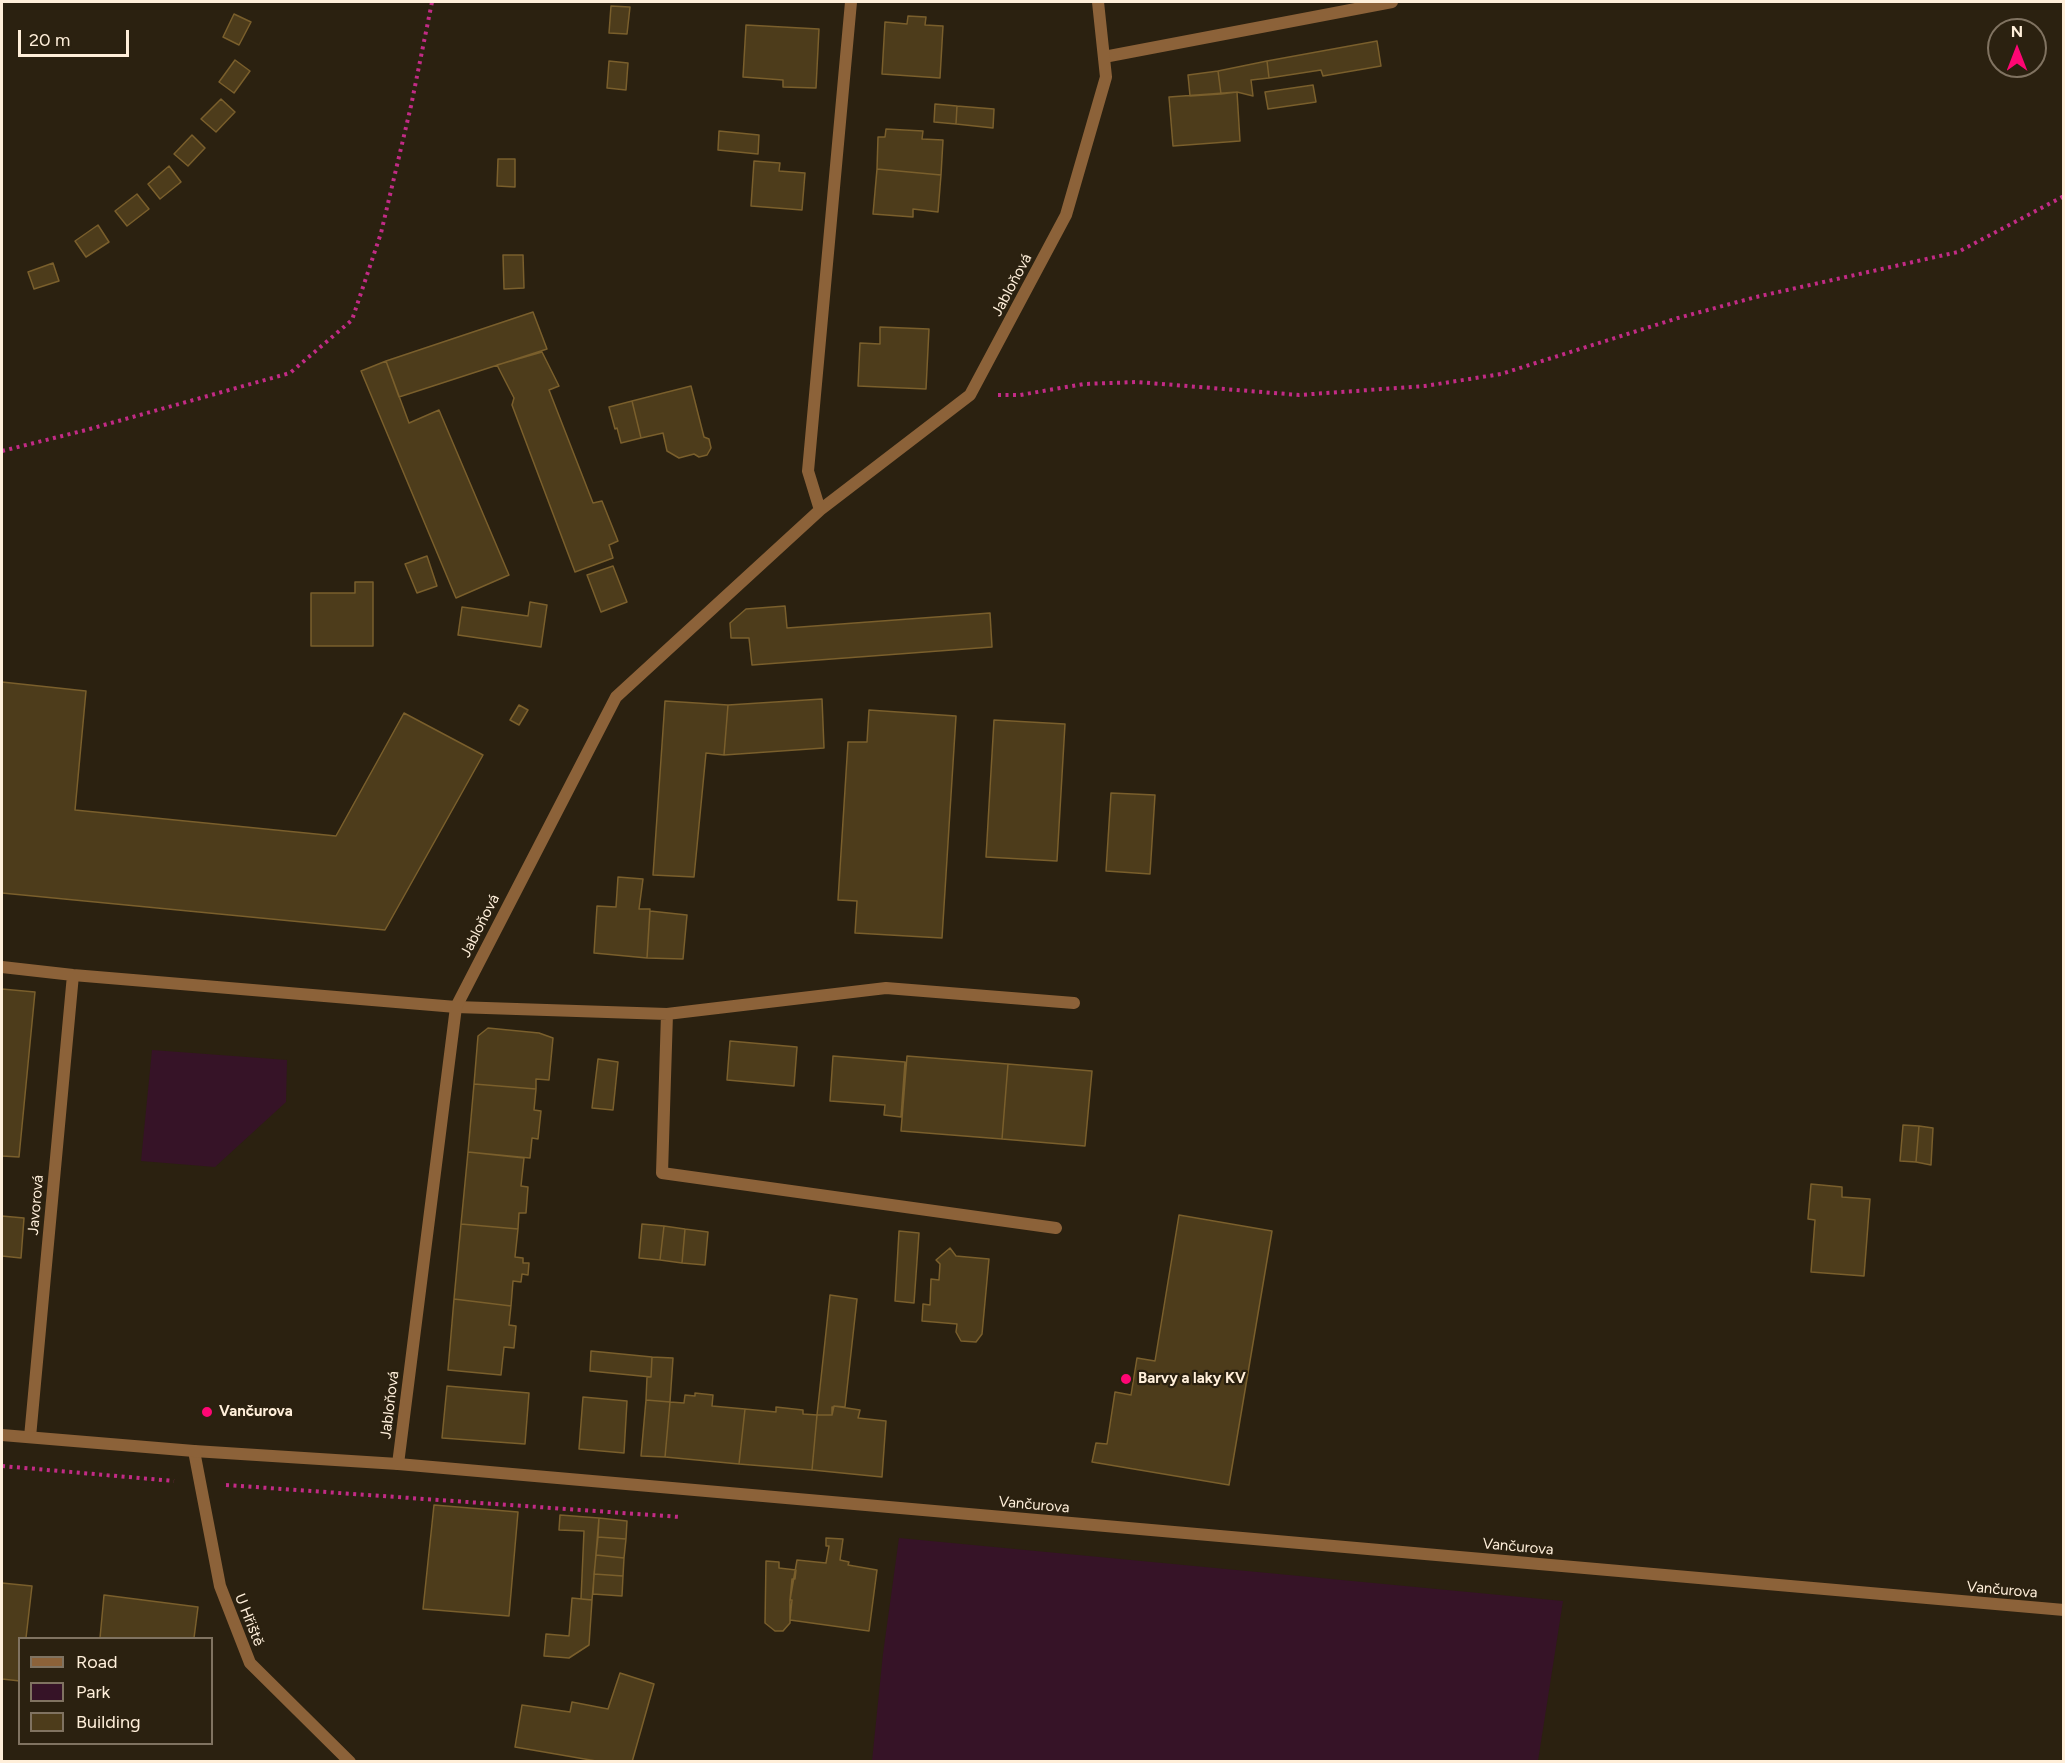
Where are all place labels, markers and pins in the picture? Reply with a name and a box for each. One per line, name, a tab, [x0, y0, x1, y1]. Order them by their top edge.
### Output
place label: Barvy a laky KV	[1138, 1370, 1246, 1388]
marker: Barvy a laky KV	[1119, 1372, 1133, 1386]
place label: Vančurova	[219, 1403, 293, 1421]
marker: Vančurova	[200, 1405, 214, 1419]

